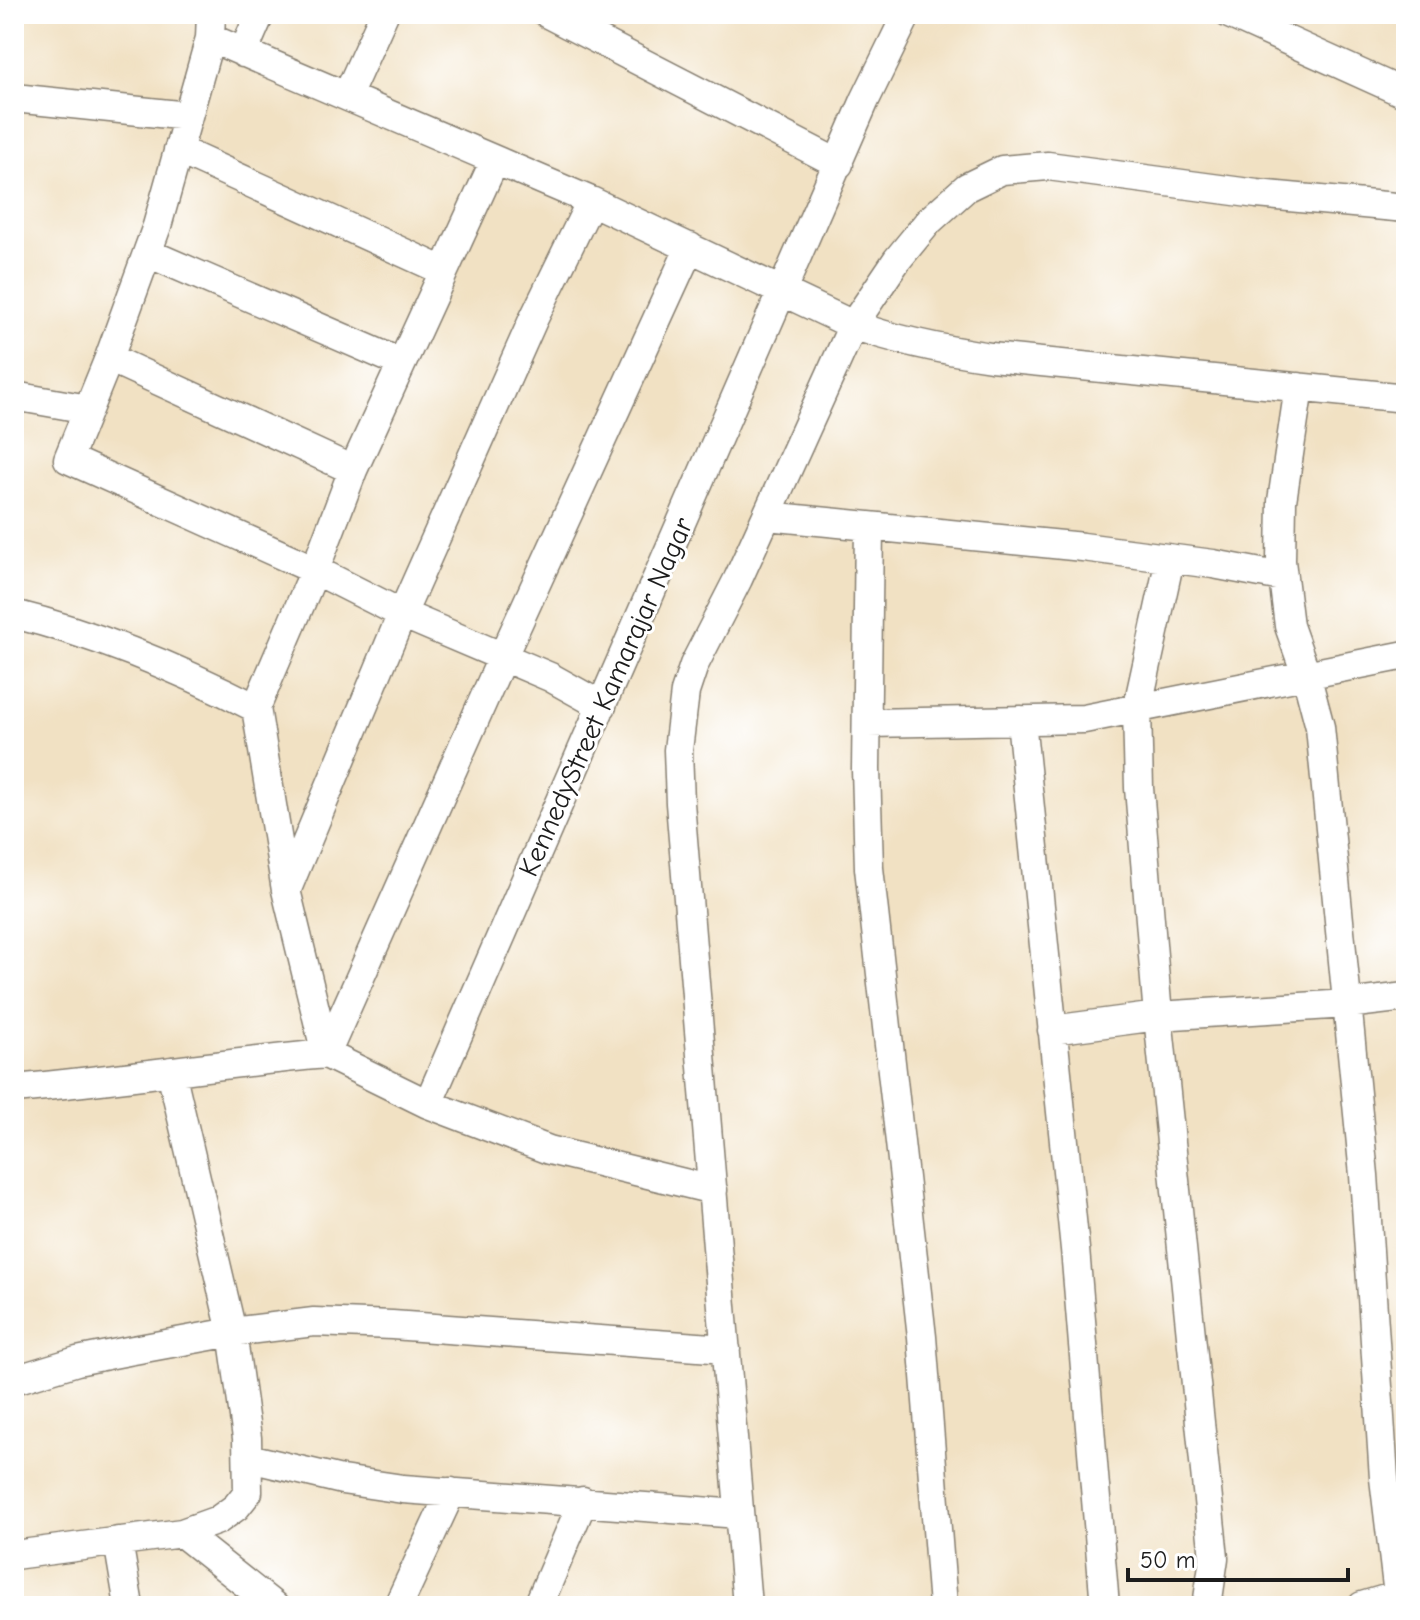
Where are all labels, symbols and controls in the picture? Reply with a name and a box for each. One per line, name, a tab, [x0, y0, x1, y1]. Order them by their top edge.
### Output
street label: KennedyStreet Kamarajar Nagar	[512, 513, 700, 881]
scale bar	[1128, 1532, 1348, 1582]
text: 50 m	[1140, 1546, 1196, 1574]

